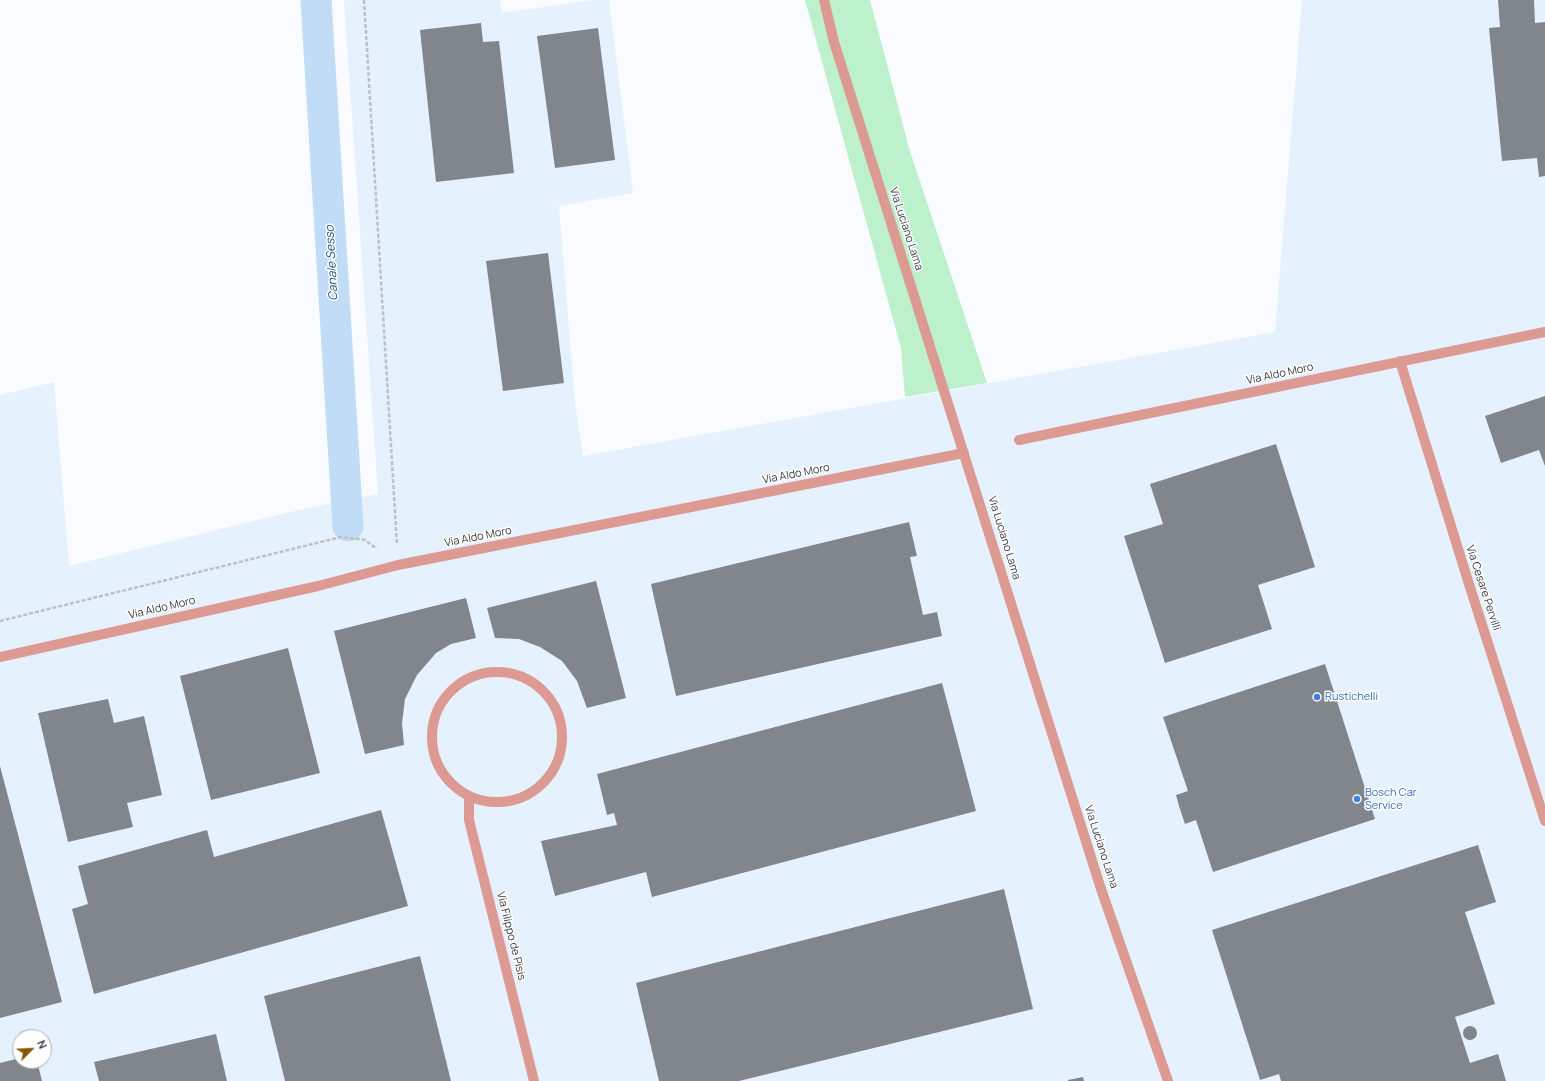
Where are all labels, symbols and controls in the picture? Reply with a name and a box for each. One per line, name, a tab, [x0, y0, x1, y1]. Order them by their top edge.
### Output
street label: Via Luciano Lama	[886, 186, 926, 272]
water label: Canale Sesso	[323, 225, 341, 301]
street label: Via Aldo Moro	[1245, 360, 1315, 388]
street label: Via Aldo Moro	[761, 461, 831, 487]
street label: Via Luciano Lama	[985, 495, 1023, 581]
street label: Via Aldo Moro	[443, 524, 513, 550]
street label: Via Cesare Pervilli	[1463, 544, 1503, 632]
street label: Via Aldo Moro	[127, 594, 197, 622]
place label: Rustichelli	[1325, 690, 1378, 704]
marker: Rustichelli	[1312, 692, 1322, 702]
place label: Bosch Car Service	[1365, 786, 1417, 812]
marker: Bosch Car Service	[1352, 794, 1362, 804]
street label: Via Luciano Lama	[1081, 804, 1121, 890]
street label: Via Filippo de Pisis	[494, 890, 528, 982]
north arrow	[12, 1029, 52, 1069]
text: N	[34, 1038, 51, 1051]

